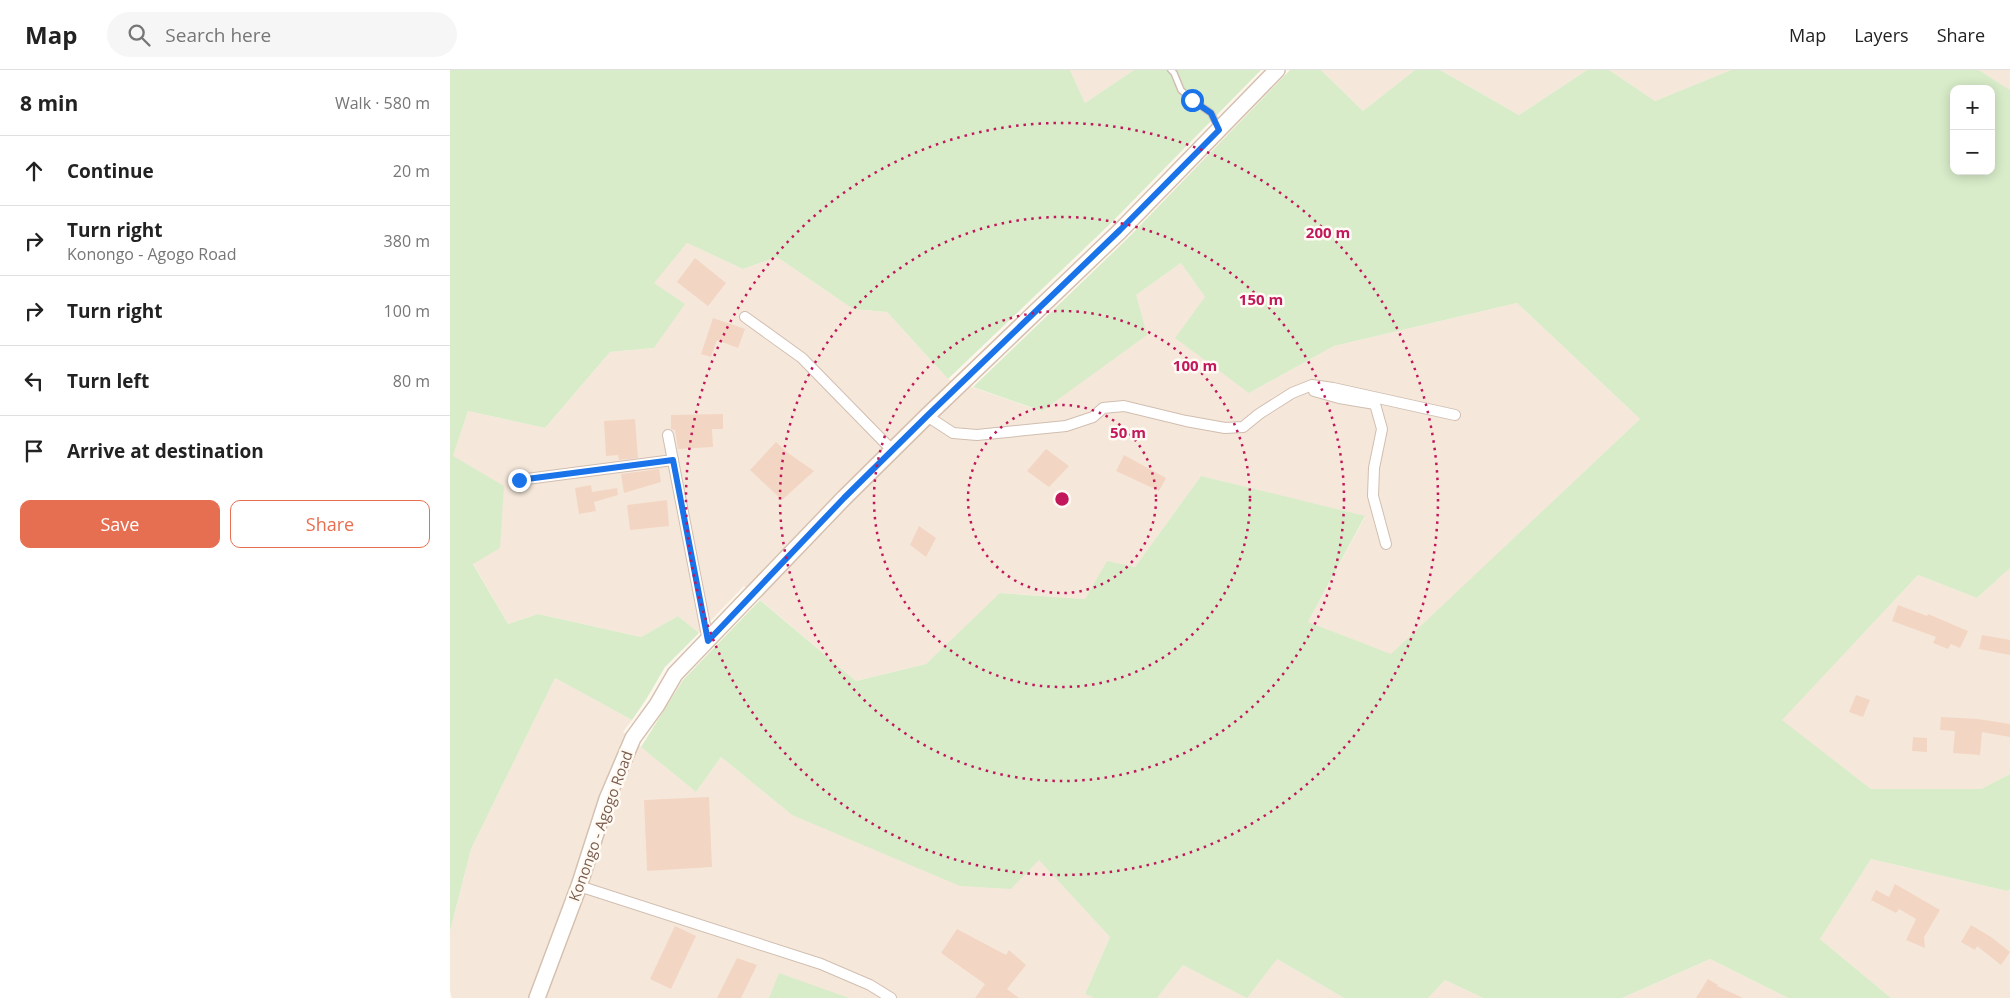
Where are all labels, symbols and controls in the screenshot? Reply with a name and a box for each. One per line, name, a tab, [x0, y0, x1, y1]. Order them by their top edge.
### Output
search box	[107, 12, 457, 57]
text: Map	[25, 18, 77, 51]
icon: search	[125, 21, 153, 49]
text: Search here	[165, 22, 271, 48]
text: Map	[1789, 23, 1826, 47]
text: Layers	[1854, 23, 1909, 47]
text: Share	[1937, 23, 1985, 47]
map controls	[1950, 85, 1995, 175]
button: +	[1950, 85, 1995, 130]
text: 8 min	[20, 89, 78, 117]
route start	[1181, 89, 1204, 112]
text: Walk · 580 m	[335, 92, 430, 114]
button: −	[1950, 130, 1995, 175]
icon: ahead	[20, 157, 48, 185]
text: Continue	[67, 158, 154, 184]
text: 20 m	[393, 160, 430, 182]
text: Turn right	[67, 217, 162, 243]
text: 200 m	[1306, 222, 1350, 242]
icon: right	[20, 227, 48, 255]
text: 380 m	[384, 230, 430, 252]
text: Konongo - Agogo Road	[67, 243, 237, 265]
text: 150 m	[1239, 289, 1283, 309]
icon: right	[20, 297, 48, 325]
text: Turn right	[67, 298, 162, 324]
text: 100 m	[384, 300, 430, 322]
text: 100 m	[1173, 355, 1217, 375]
icon: left	[20, 367, 48, 395]
text: Turn left	[67, 368, 149, 394]
text: 80 m	[393, 370, 430, 392]
text: 50 m	[1110, 422, 1146, 442]
icon: arrive	[20, 437, 48, 465]
text: Arrive at destination	[67, 438, 264, 464]
route end	[508, 469, 531, 492]
centre of rings	[1053, 490, 1071, 508]
button: Save	[20, 500, 220, 548]
button: Share	[230, 500, 430, 548]
street label: Konongo - Agogo Road	[563, 748, 637, 904]

